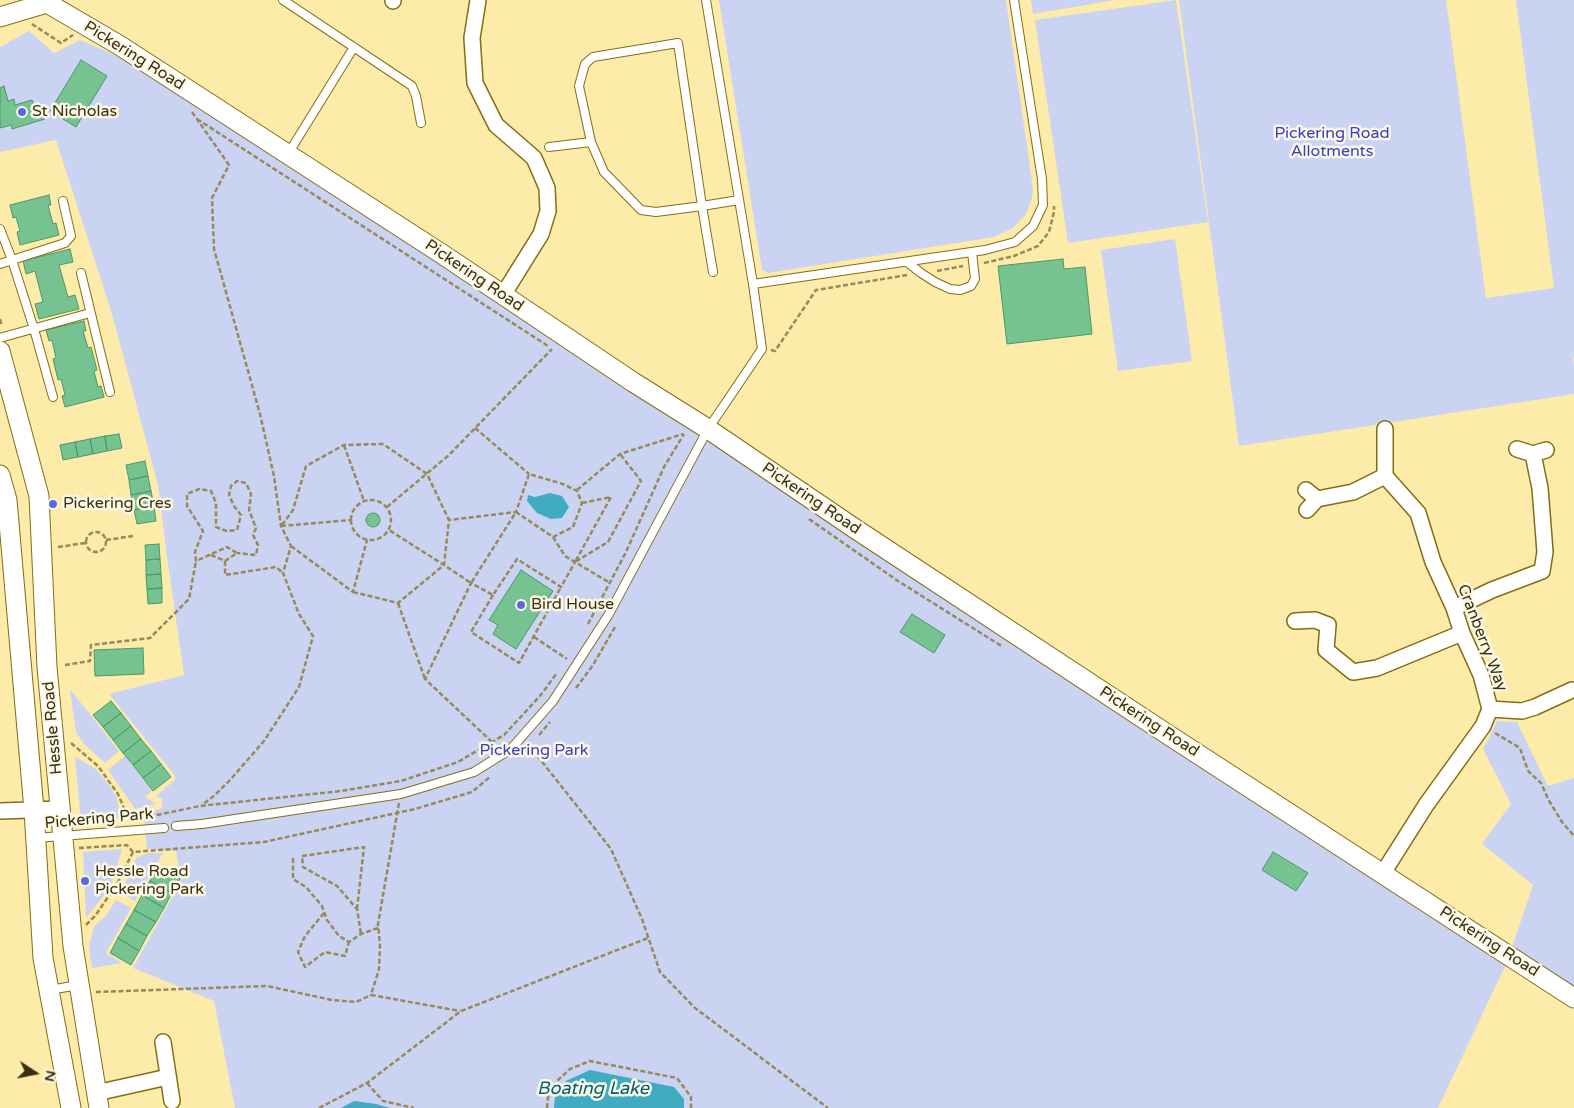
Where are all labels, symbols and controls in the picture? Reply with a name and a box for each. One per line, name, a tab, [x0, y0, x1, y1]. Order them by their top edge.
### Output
street label: Pickering Road	[80, 17, 188, 95]
place label: St Nicholas	[32, 102, 117, 122]
marker: St Nicholas	[16, 106, 28, 118]
park label: Pickering Road Allotments	[1274, 124, 1390, 162]
street label: Pickering Road	[421, 236, 527, 316]
street label: Pickering Road	[758, 459, 864, 539]
place label: Pickering Cres	[63, 494, 172, 514]
marker: Pickering Cres	[47, 498, 59, 510]
street label: Cranberry Way	[1453, 582, 1511, 694]
place label: Bird House	[531, 595, 614, 615]
marker: Bird House	[515, 599, 527, 611]
street label: Hessle Road	[39, 681, 67, 775]
street label: Pickering Road	[1096, 683, 1202, 761]
park label: Pickering Park	[479, 741, 589, 761]
street label: Pickering Park	[44, 805, 154, 833]
place label: Hessle Road Pickering Park	[95, 862, 204, 900]
marker: Hessle Road Pickering Park	[79, 875, 91, 887]
street label: Pickering Road	[1436, 903, 1542, 981]
north arrow	[10, 1048, 60, 1098]
text: N	[41, 1069, 60, 1083]
water label: Boating Lake	[537, 1078, 649, 1100]

